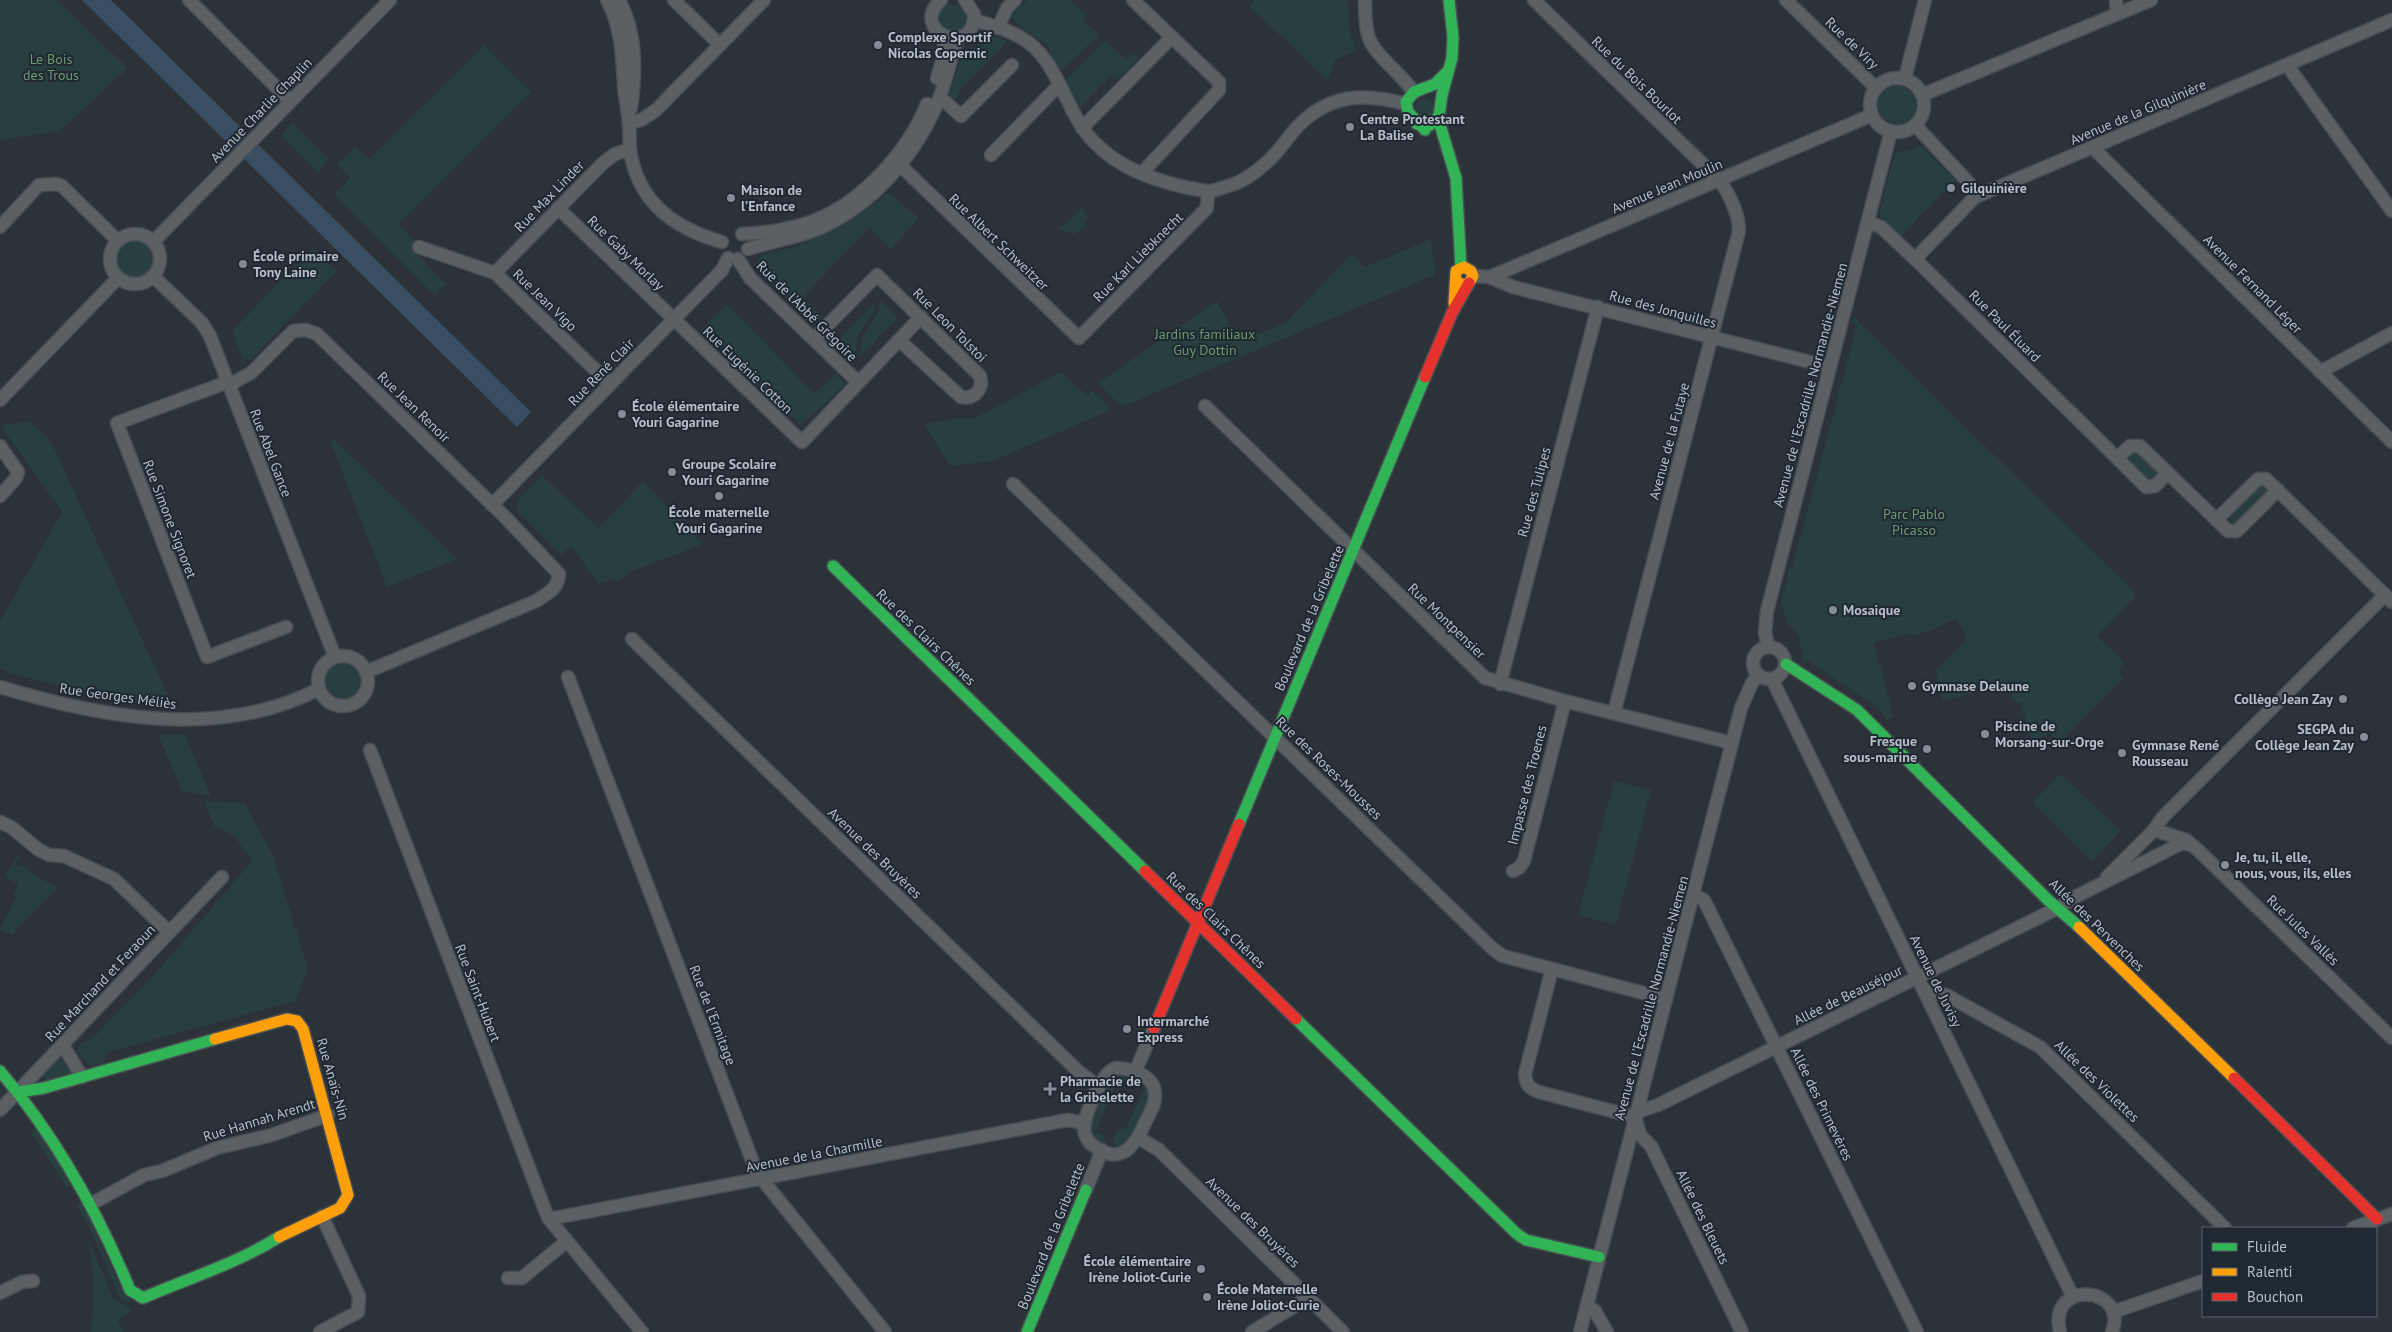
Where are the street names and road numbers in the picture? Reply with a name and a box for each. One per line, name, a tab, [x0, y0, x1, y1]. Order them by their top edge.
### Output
street label: Rue de Viry	[1821, 13, 1883, 73]
street label: Rue du Bois Bourlot	[1588, 32, 1686, 128]
street label: Avenue Charlie Chaplin	[206, 54, 316, 166]
street label: Avenue de la Gilquinière	[2067, 75, 2209, 149]
street label: Avenue Jean Moulin	[1609, 155, 1725, 217]
street label: Rue Max Linder	[510, 156, 588, 236]
street label: Rue Albert Schweitzer	[945, 190, 1053, 294]
street label: Rue Karl Liebknecht	[1089, 208, 1187, 306]
street label: Rue Gaby Morlay	[584, 212, 669, 295]
street label: Avenue Fernand Léger	[2200, 231, 2307, 338]
street label: Rue de l'Abbé Grégoire	[753, 257, 861, 365]
street label: Avenue de l'Escadrille Normandie-Niemen	[1769, 261, 1851, 509]
street label: Rue Jean Vigo	[509, 265, 581, 335]
street label: Rue Leon Tolstoi	[909, 284, 991, 366]
street label: Rue des Jonquilles	[1607, 286, 1719, 332]
street label: Rue Paul Éluard	[1965, 286, 2045, 366]
street label: Rue Eugénie Cotton	[699, 323, 797, 417]
street label: Rue René Clair	[564, 334, 638, 410]
street label: Rue Jean Renoir	[374, 368, 454, 446]
street label: Avenue de la Futaye	[1645, 380, 1693, 502]
street label: Rue Abel Gance	[246, 406, 296, 500]
street label: Rue des Tulipes	[1513, 445, 1555, 539]
street label: Rue Simone Signoret	[139, 457, 201, 581]
street label: Boulevard de la Gribelette	[1270, 542, 1348, 694]
street label: Rue Montpensier	[1404, 579, 1490, 663]
street label: Rue des Clairs Chênes	[872, 585, 980, 689]
street label: Rue Georges Méliès	[58, 679, 178, 713]
street label: Rue des Roses-Mousses	[1272, 713, 1386, 823]
street label: Impasse des Troenes	[1503, 723, 1551, 847]
street label: Avenue des Bruyères	[824, 804, 926, 902]
street label: Rue des Clairs Chênes	[1162, 868, 1270, 972]
street label: Avenue de l'Escadrille Normandie-Niemen	[1610, 874, 1692, 1122]
street label: Allée des Pervenches	[2045, 875, 2149, 975]
street label: Rue Jules Vallès	[2263, 891, 2343, 969]
street label: Rue Marchand et Feraoun	[41, 921, 159, 1045]
street label: Avenue de Juvisy	[1906, 932, 1966, 1030]
street label: Rue Saint-Hubert	[451, 942, 505, 1045]
street label: Allée de Beauséjour	[1791, 961, 1906, 1029]
street label: Rue de l'Ermitage	[686, 962, 740, 1068]
street label: Rue Anaïs-Nin	[313, 1036, 353, 1122]
street label: Allée des Violettes	[2051, 1036, 2143, 1126]
street label: Allée des Primevères	[1787, 1044, 1857, 1164]
street label: Rue Hannah Arendt	[201, 1094, 317, 1146]
street label: Avenue de la Charmille	[744, 1132, 884, 1176]
street label: Boulevard de la Gribelette	[1013, 1160, 1089, 1312]
street label: Allée des Bleuets	[1672, 1167, 1734, 1267]
street label: Avenue des Bruyères	[1202, 1173, 1304, 1271]

